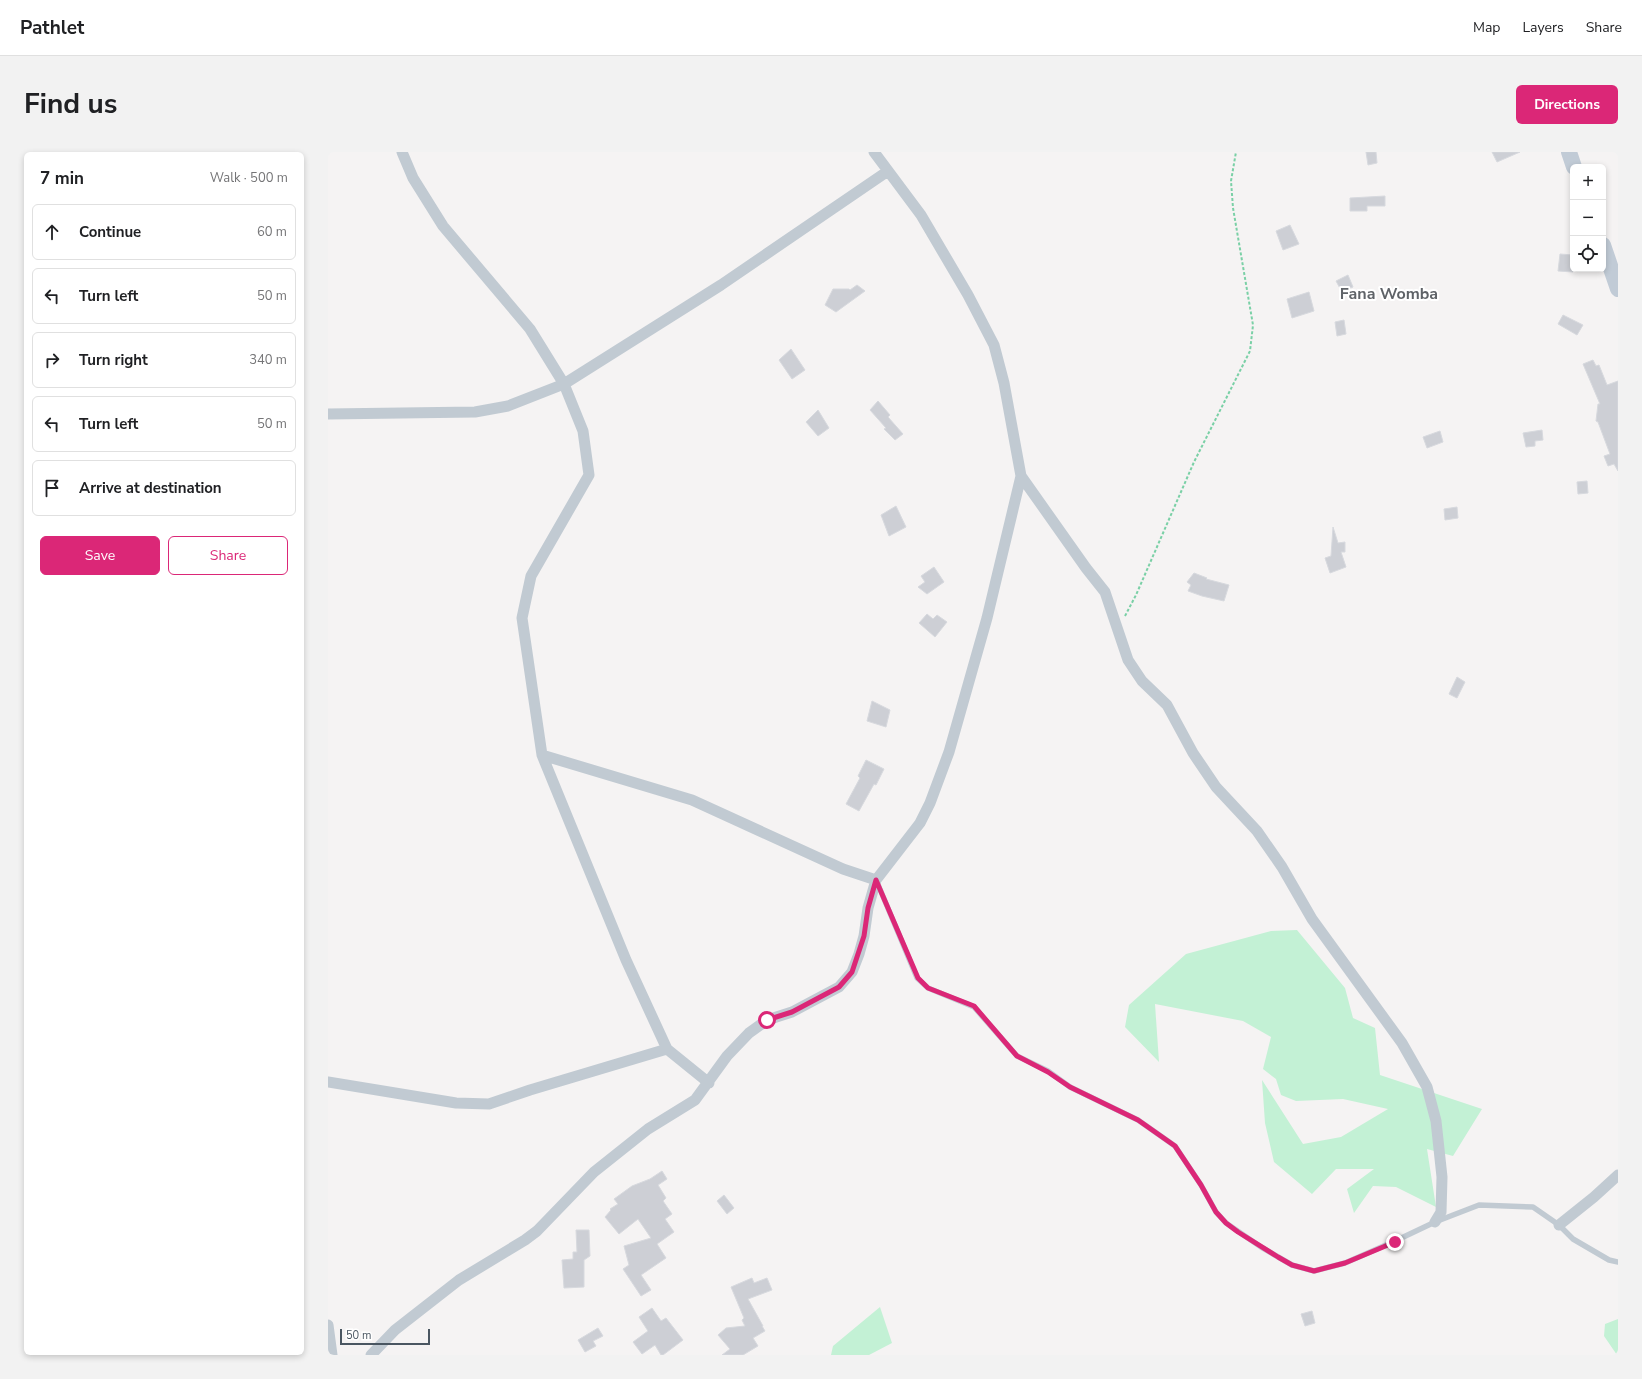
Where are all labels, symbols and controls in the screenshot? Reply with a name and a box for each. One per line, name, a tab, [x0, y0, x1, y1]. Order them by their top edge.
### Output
text: Pathlet	[20, 15, 84, 41]
text: Map	[1473, 18, 1500, 37]
text: Layers	[1522, 18, 1564, 37]
text: Share	[1586, 18, 1622, 37]
text: Find us	[24, 85, 118, 123]
button: Directions	[1516, 85, 1618, 124]
map controls	[1570, 164, 1606, 272]
button: +	[1570, 164, 1606, 200]
text: 7 min	[40, 167, 84, 190]
text: Walk · 500 m	[210, 169, 288, 187]
button: −	[1570, 200, 1606, 236]
icon: ahead	[41, 221, 63, 243]
text: Continue	[79, 222, 141, 242]
text: 60 m	[257, 223, 287, 241]
button: locate	[1570, 236, 1606, 272]
district label: Fana Womba	[1340, 283, 1438, 305]
icon: left	[41, 285, 63, 307]
text: Turn left	[79, 286, 138, 306]
text: 50 m	[257, 287, 287, 305]
icon: right	[41, 349, 63, 371]
text: Turn right	[79, 350, 148, 370]
text: 340 m	[249, 351, 287, 369]
icon: left	[41, 413, 63, 435]
text: Turn left	[79, 414, 138, 434]
text: 50 m	[257, 415, 287, 433]
icon: arrive	[41, 477, 63, 499]
text: Arrive at destination	[79, 478, 222, 498]
button: Save	[40, 536, 160, 575]
button: Share	[168, 536, 288, 575]
route start	[758, 1011, 776, 1029]
route end	[1386, 1233, 1404, 1251]
scale bar	[340, 1327, 430, 1346]
text: 50 m	[346, 1328, 371, 1343]

